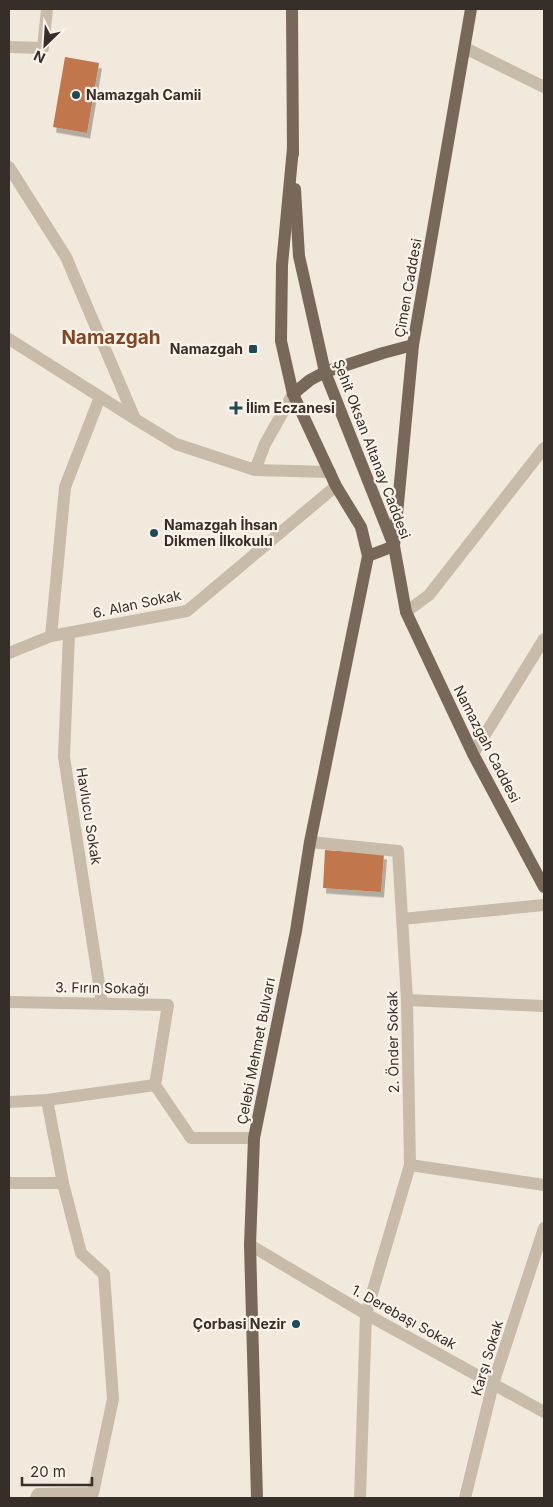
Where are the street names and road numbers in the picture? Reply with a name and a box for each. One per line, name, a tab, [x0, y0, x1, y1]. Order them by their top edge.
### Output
street label: Çimen Caddesi	[390, 237, 425, 339]
street label: Şehit Oksan Altanay Caddesi	[330, 357, 415, 541]
street label: 6. Alan Sokak	[91, 586, 183, 621]
street label: Namazgah Caddesi	[451, 682, 524, 805]
street label: Havlucu Sokak	[73, 766, 106, 866]
street label: Çelebi Mehmet Bulvarı	[233, 976, 278, 1126]
street label: 3. Fırın Sokağı	[55, 978, 149, 997]
street label: 2. Önder Sokak	[383, 991, 402, 1093]
street label: 1. Derebaşı Sokak	[349, 1281, 460, 1353]
street label: Karşı Sokak	[467, 1318, 506, 1398]

